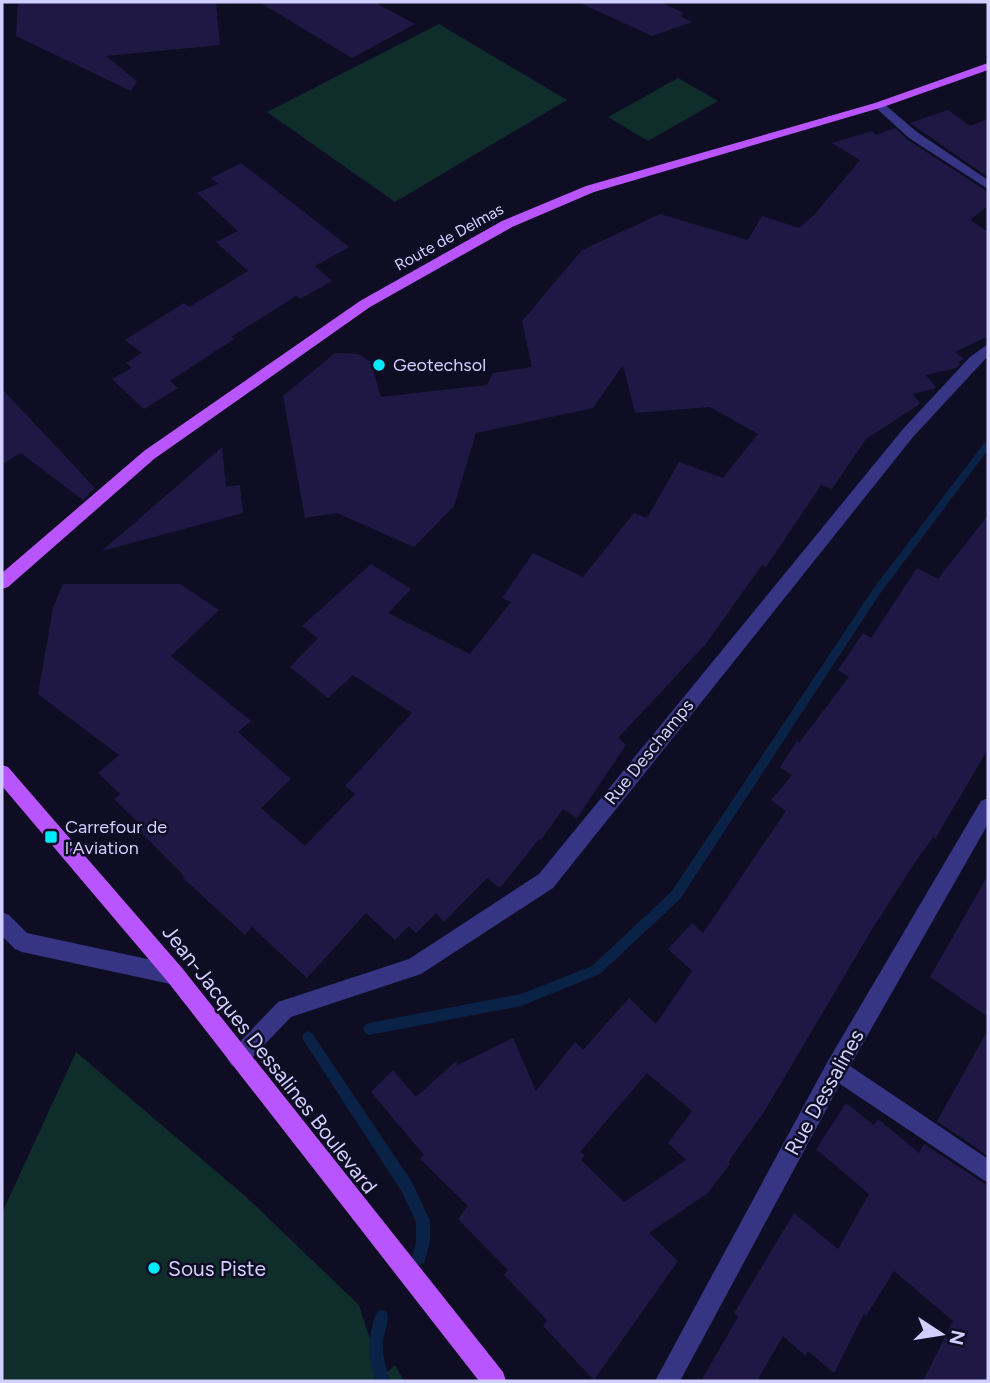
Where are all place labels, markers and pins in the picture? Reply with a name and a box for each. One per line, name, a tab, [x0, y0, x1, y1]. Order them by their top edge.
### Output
place label: Geotechsol	[393, 354, 486, 376]
marker: Geotechsol	[371, 357, 387, 373]
place label: Carrefour de l'Aviation	[65, 816, 167, 859]
marker: Carrefour de l'Aviation	[43, 829, 59, 845]
place label: Sous Piste	[168, 1256, 266, 1281]
marker: Sous Piste	[146, 1260, 162, 1276]

